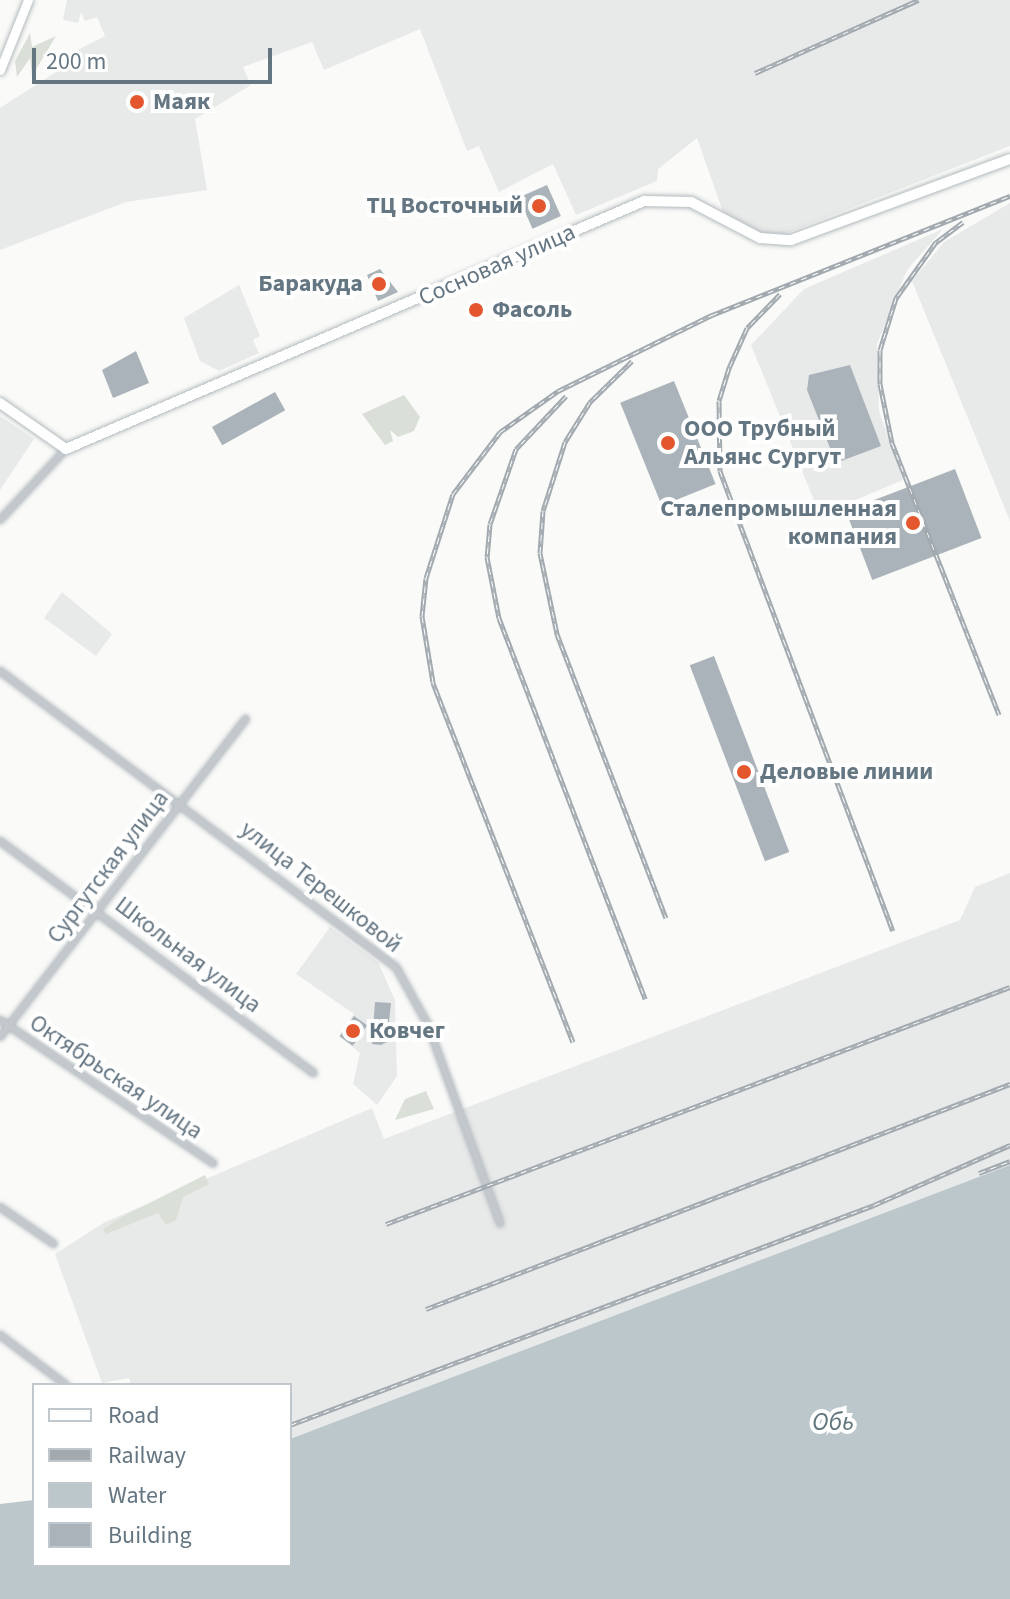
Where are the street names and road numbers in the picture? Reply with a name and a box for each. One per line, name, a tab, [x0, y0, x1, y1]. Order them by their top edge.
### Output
street label: Сосновая улица	[414, 218, 580, 312]
street label: Сургутская улица	[41, 785, 175, 949]
street label: улица Терешковой	[234, 815, 408, 959]
street label: Школьная улица	[109, 891, 267, 1019]
street label: Октябрьская улица	[24, 1008, 208, 1146]

